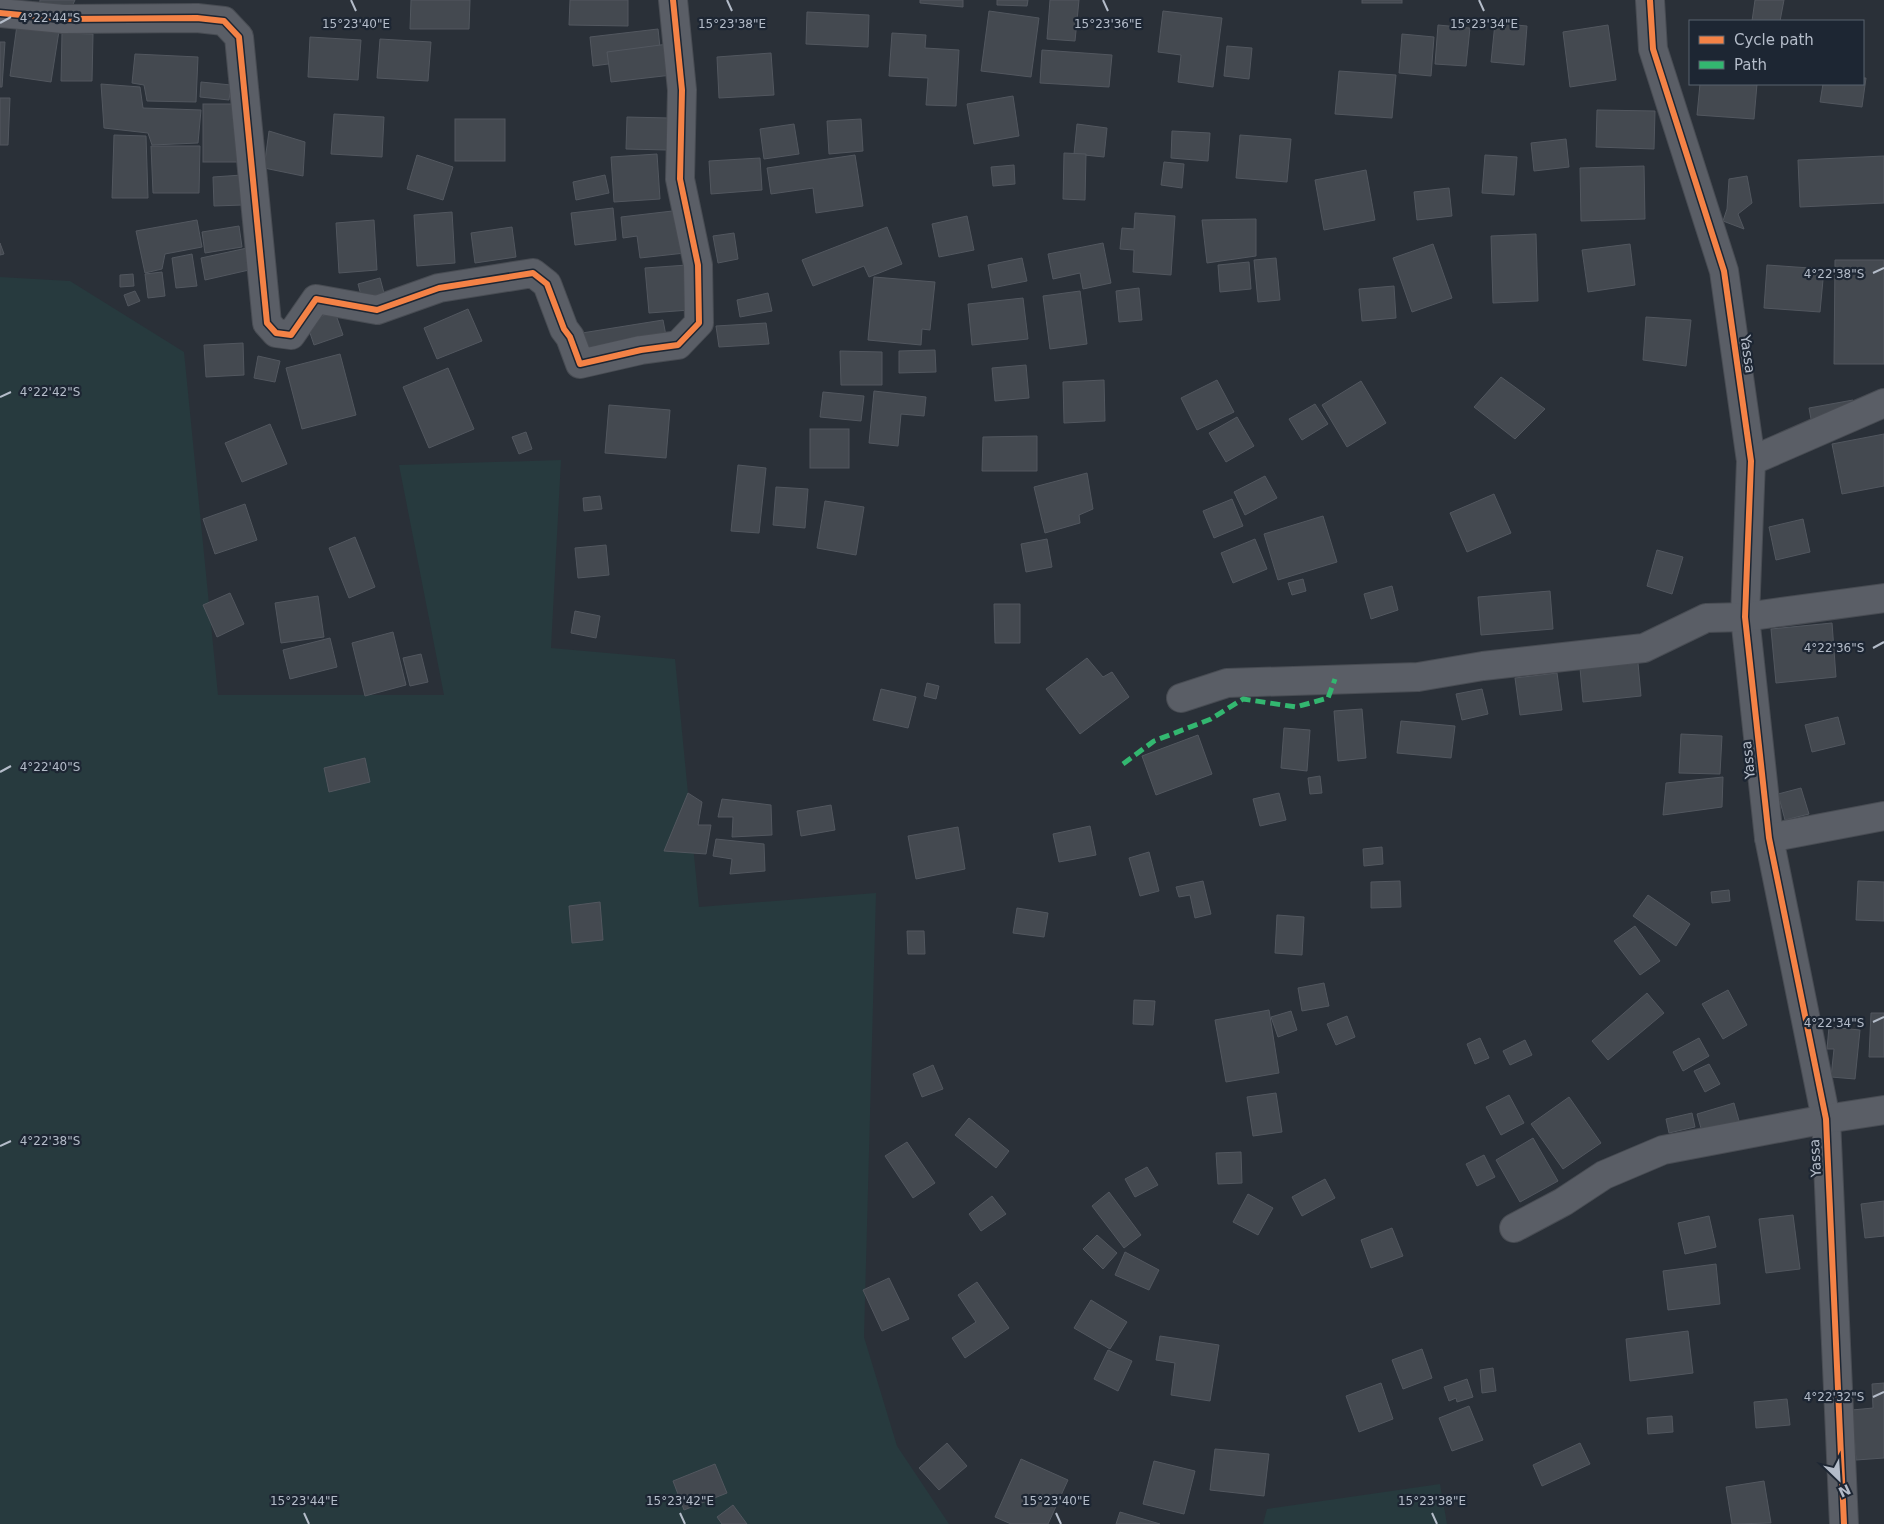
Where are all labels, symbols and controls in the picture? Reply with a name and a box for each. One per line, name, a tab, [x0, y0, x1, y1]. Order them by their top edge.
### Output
text: 4°22'44"S	[20, 11, 80, 25]
text: 15°23'40"E	[322, 17, 390, 31]
text: 15°23'38"E	[698, 17, 766, 31]
text: 15°23'36"E	[1074, 17, 1142, 31]
text: 15°23'34"E	[1450, 17, 1518, 31]
legend	[1689, 20, 1864, 85]
text: Cycle path	[1734, 31, 1814, 49]
text: Path	[1734, 56, 1767, 74]
text: 4°22'38"S	[1804, 267, 1864, 281]
street label: Yassa	[1737, 333, 1759, 374]
text: 4°22'42"S	[20, 385, 80, 399]
text: 4°22'36"S	[1804, 641, 1864, 655]
street label: Yassa	[1738, 740, 1758, 781]
text: 4°22'40"S	[20, 760, 80, 774]
text: 4°22'34"S	[1804, 1016, 1864, 1030]
text: 4°22'38"S	[20, 1134, 80, 1148]
street label: Yassa	[1806, 1138, 1824, 1179]
text: 4°22'32"S	[1804, 1390, 1864, 1404]
north arrow	[1814, 1454, 1864, 1504]
text: N	[1836, 1481, 1853, 1501]
text: 15°23'44"E	[270, 1494, 338, 1508]
text: 15°23'42"E	[646, 1494, 714, 1508]
text: 15°23'40"E	[1022, 1494, 1090, 1508]
text: 15°23'38"E	[1398, 1494, 1466, 1508]

